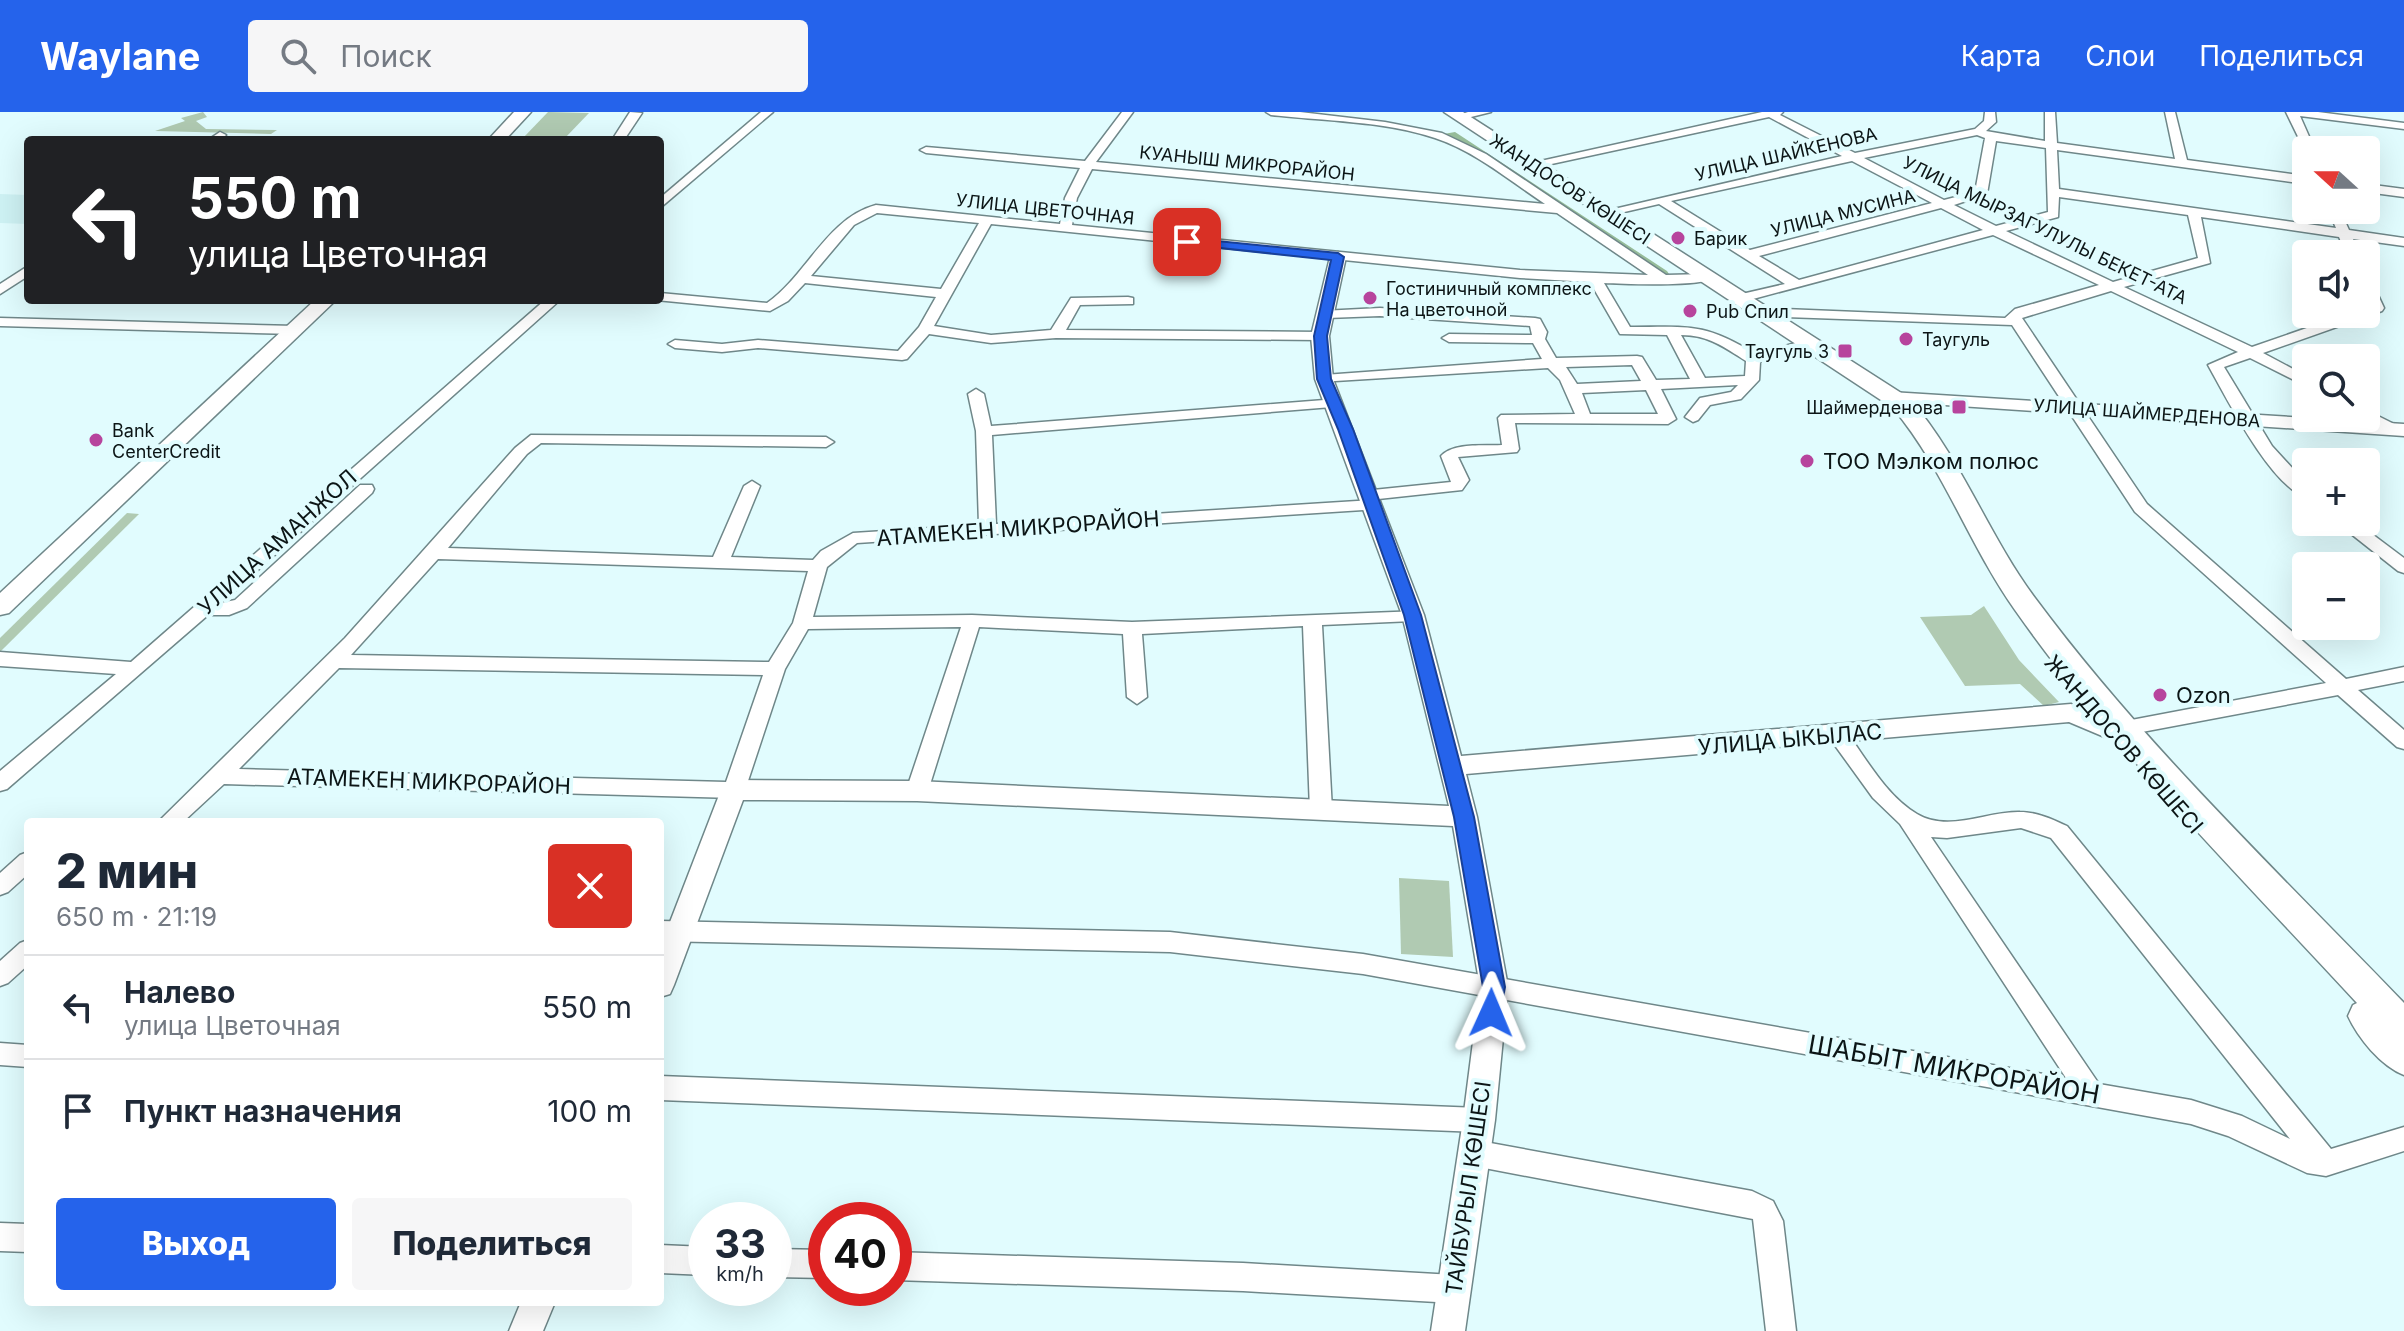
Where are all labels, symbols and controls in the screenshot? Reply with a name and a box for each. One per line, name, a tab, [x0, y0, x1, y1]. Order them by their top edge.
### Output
search box	[248, 20, 808, 92]
text: Waylane	[40, 33, 200, 79]
icon: search	[276, 34, 320, 78]
text: Поиск	[340, 38, 432, 74]
text: Карта	[1961, 39, 2041, 73]
text: Слои	[2085, 39, 2155, 73]
text: Поделиться	[2199, 39, 2364, 73]
street label: УЛИЦА ШАЙКЕНОВА	[1693, 122, 1879, 185]
street label: ЖАНДОСОВ КӨШЕСІ	[1486, 129, 1654, 249]
north arrow	[2292, 136, 2380, 224]
map controls	[2292, 136, 2380, 640]
street label: КУАНЫШ МИКРОРАЙОН	[1138, 140, 1356, 185]
street label: УЛИЦА МЫРЗАГУЛУЛЫ БЕКЕТ-АТА	[1899, 152, 2191, 308]
text: 550 m	[188, 164, 362, 232]
icon: left	[56, 168, 160, 272]
street label: УЛИЦА МУСИНА	[1769, 185, 1917, 241]
street label: УЛИЦА ЦВЕТОЧНАЯ	[955, 189, 1135, 229]
pin	[1153, 208, 1221, 276]
icon: arrive	[1165, 220, 1209, 264]
place label: Барик	[1694, 228, 1747, 249]
marker: Барик	[1669, 229, 1687, 247]
text: улица Цветочная	[188, 232, 488, 276]
button: sound	[2292, 240, 2380, 328]
place label: Гостиничный комплекс На цветочной	[1386, 278, 1592, 320]
marker: Гостиничный комплекс На цветочной	[1361, 289, 1379, 307]
place label: Pub Спил	[1706, 301, 1789, 322]
marker: Pub Спил	[1681, 302, 1699, 320]
place label: Таугуль	[1922, 329, 1990, 350]
marker: Таугуль	[1897, 330, 1915, 348]
place label: Таугуль 3	[1745, 341, 1829, 362]
marker: Таугуль 3	[1836, 342, 1854, 360]
button: search	[2292, 344, 2380, 432]
street label: УЛИЦА ШАЙМЕРДЕНОВА	[2033, 394, 2261, 431]
place label: Шаймерденова	[1806, 397, 1943, 418]
marker: Шаймерденова	[1950, 398, 1968, 416]
place label: Bank CenterCredit	[112, 420, 221, 462]
marker: Bank CenterCredit	[87, 431, 105, 449]
place label: ТОО Мэлком полюс	[1823, 448, 2039, 474]
button: +	[2292, 448, 2380, 536]
marker: ТОО Мэлком полюс	[1798, 452, 1816, 470]
street label: УЛИЦА АМАНЖОЛ	[192, 464, 362, 620]
street label: АТАМЕКЕН МИКРОРАЙОН	[875, 505, 1161, 551]
button: −	[2292, 552, 2380, 640]
street label: ЖАНДОСОВ КӨШЕСІ	[2039, 649, 2209, 839]
place label: Ozon	[2176, 682, 2231, 708]
marker: Ozon	[2151, 686, 2169, 704]
street label: УЛИЦА ЫКЫЛАС	[1697, 718, 1883, 760]
street label: АТАМЕКЕН МИКРОРАЙОН	[287, 763, 571, 799]
text: 2 мин	[56, 841, 198, 900]
button: close	[548, 844, 632, 928]
text: 650 m · 21:19	[56, 901, 217, 932]
position arrow	[1449, 971, 1533, 1055]
text: Налево	[124, 974, 236, 1010]
icon: left	[56, 985, 100, 1029]
text: 550 m	[542, 989, 632, 1025]
text: улица Цветочная	[124, 1010, 341, 1041]
street label: ШАБЫТ МИКРОРАЙОН	[1806, 1028, 2102, 1110]
street label: ТАЙБУРЫЛ КӨШЕСІ	[1440, 1080, 1496, 1296]
icon: arrive	[56, 1089, 100, 1133]
text: Пункт назначения	[124, 1093, 402, 1129]
text: 100 m	[547, 1093, 632, 1129]
button: Выход	[56, 1198, 336, 1290]
button: Поделиться	[352, 1198, 632, 1290]
speed limit sign: 40	[808, 1202, 912, 1306]
text: 33	[714, 1219, 766, 1268]
text: km/h	[716, 1262, 764, 1286]

